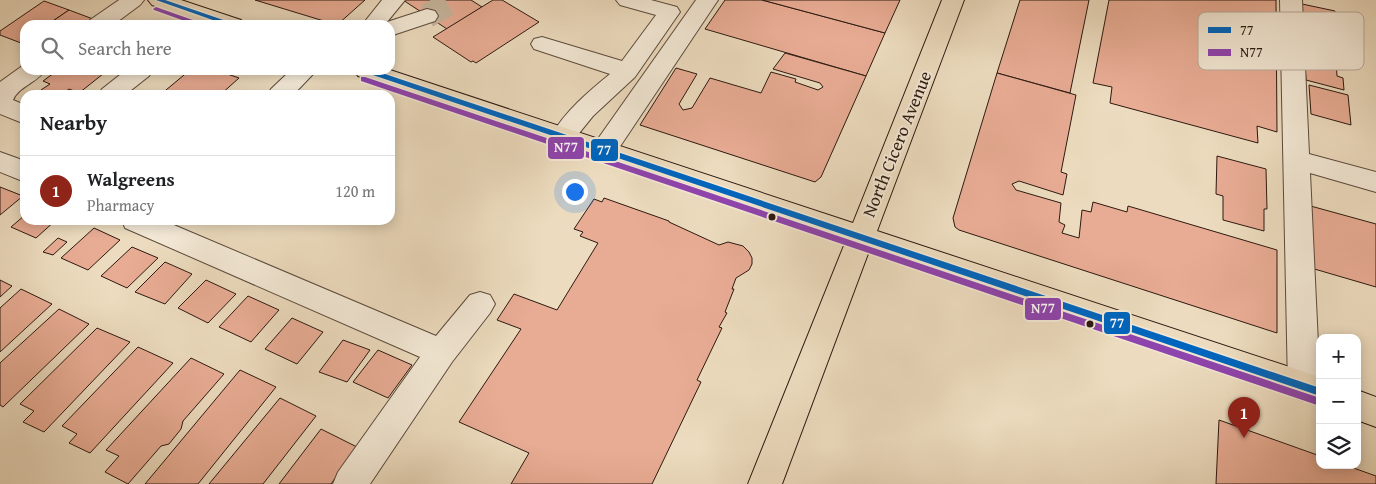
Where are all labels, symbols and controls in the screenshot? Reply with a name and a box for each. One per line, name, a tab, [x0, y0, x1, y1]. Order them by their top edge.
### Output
legend	[1198, 12, 1364, 70]
search box	[20, 20, 395, 75]
text: 77	[1240, 20, 1254, 40]
icon: search	[38, 34, 66, 62]
text: Search here	[78, 34, 172, 62]
text: N77	[1240, 42, 1263, 62]
street label: North Cicero Avenue	[855, 67, 938, 221]
text: Nearby	[40, 107, 107, 138]
line badge: N77	[547, 136, 585, 160]
text: N77	[554, 137, 578, 157]
line badge: 77	[590, 138, 619, 162]
text: 77	[597, 140, 611, 160]
text: Walgreens	[87, 165, 175, 193]
text: 1	[52, 179, 60, 203]
text: 120 m	[335, 179, 375, 203]
your location	[562, 179, 588, 205]
text: Pharmacy	[87, 193, 154, 217]
unlabelled marker	[767, 212, 777, 222]
line badge: N77	[1024, 297, 1062, 321]
text: N77	[1031, 298, 1055, 318]
line badge: 77	[1103, 311, 1131, 335]
text: 77	[1110, 313, 1124, 333]
unlabelled marker	[1085, 319, 1095, 329]
map controls	[1316, 334, 1361, 469]
button: +	[1316, 334, 1361, 379]
button: −	[1316, 379, 1361, 424]
pin: 1	[1228, 397, 1260, 438]
button: layers	[1316, 424, 1361, 469]

